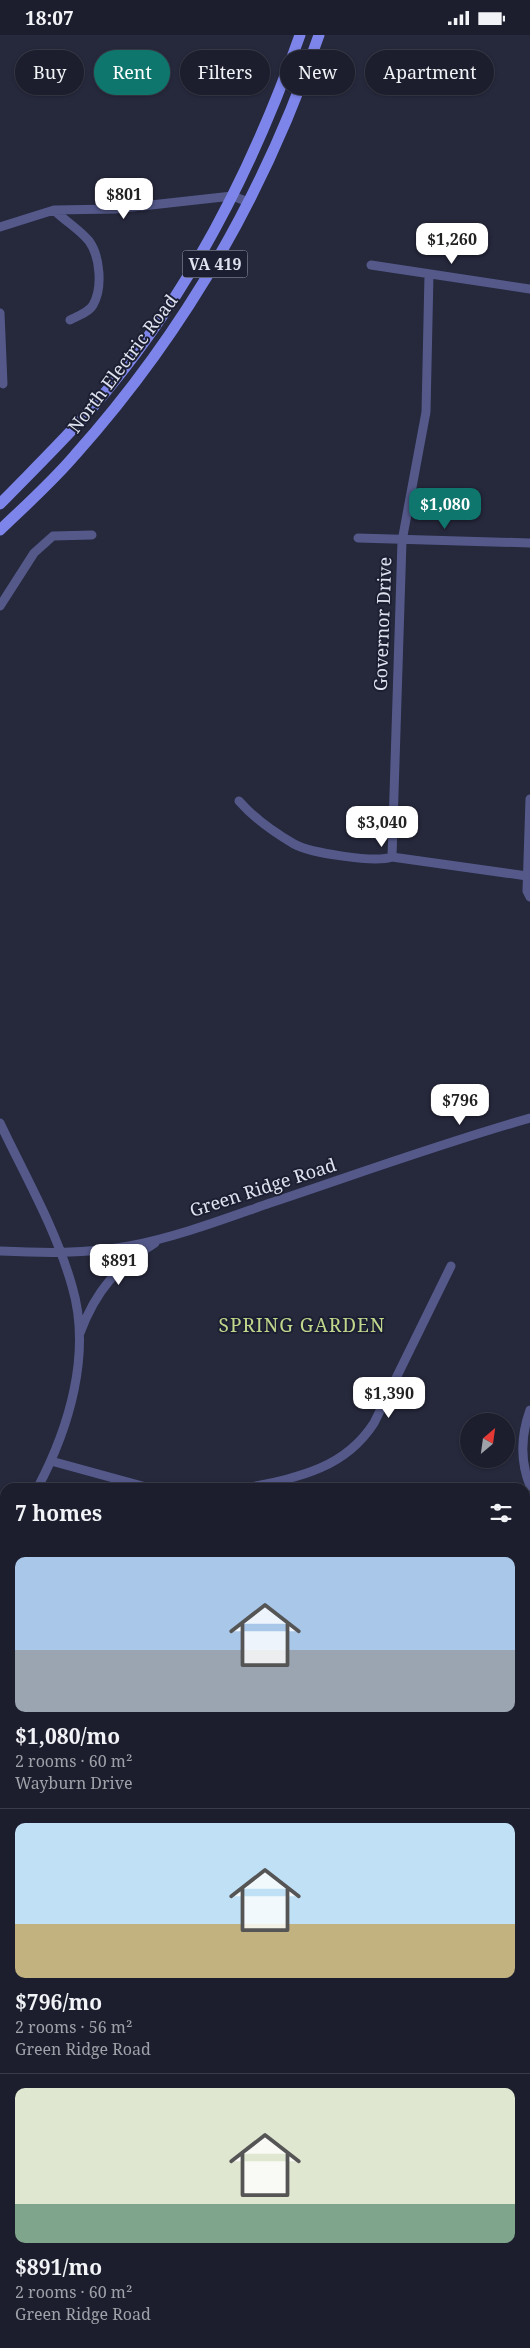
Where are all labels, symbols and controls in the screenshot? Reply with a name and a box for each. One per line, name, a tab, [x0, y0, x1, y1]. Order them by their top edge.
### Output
text: 18:07	[25, 5, 74, 31]
chip: Buy	[15, 50, 84, 95]
chip: Rent	[94, 50, 170, 95]
chip: Filters	[180, 50, 270, 95]
chip: New	[280, 50, 355, 95]
chip: Apartment	[365, 50, 494, 95]
pin: $801	[94, 177, 154, 220]
text: $801	[106, 183, 142, 205]
pin: $1,260	[411, 223, 493, 265]
text: $1,260	[427, 228, 477, 250]
road number: VA 419	[182, 250, 248, 277]
street label: North Electric Road	[62, 289, 182, 438]
pin: $1,080	[404, 487, 486, 530]
text: $1,080	[420, 493, 470, 515]
street label: Governor Drive	[368, 556, 396, 691]
pin: $3,040	[341, 805, 423, 848]
text: $3,040	[357, 811, 407, 833]
pin: $796	[430, 1083, 490, 1126]
text: $796	[442, 1089, 478, 1111]
street label: Green Ridge Road	[186, 1152, 339, 1222]
pin: $891	[89, 1243, 149, 1286]
text: $891	[101, 1249, 137, 1271]
district label: SPRING GARDEN	[219, 1312, 385, 1338]
pin: $1,390	[348, 1377, 430, 1419]
text: $1,390	[364, 1382, 414, 1404]
north arrow	[460, 1413, 515, 1467]
map controls	[460, 1413, 515, 1468]
text: 7 homes	[15, 1499, 102, 1527]
icon: filters	[487, 1499, 515, 1527]
icon: home	[220, 1590, 310, 1680]
text: $1,080/mo	[15, 1722, 120, 1750]
text: 2 rooms · 60 m²	[15, 1750, 132, 1772]
text: Wayburn Drive	[15, 1772, 132, 1794]
icon: home	[220, 1855, 310, 1945]
text: $796/mo	[15, 1988, 102, 2016]
text: 2 rooms · 56 m²	[15, 2016, 132, 2038]
text: Green Ridge Road	[15, 2038, 151, 2060]
icon: home	[220, 2120, 310, 2210]
text: $891/mo	[15, 2253, 102, 2281]
text: 2 rooms · 60 m²	[15, 2281, 132, 2303]
text: Green Ridge Road	[15, 2303, 151, 2325]

